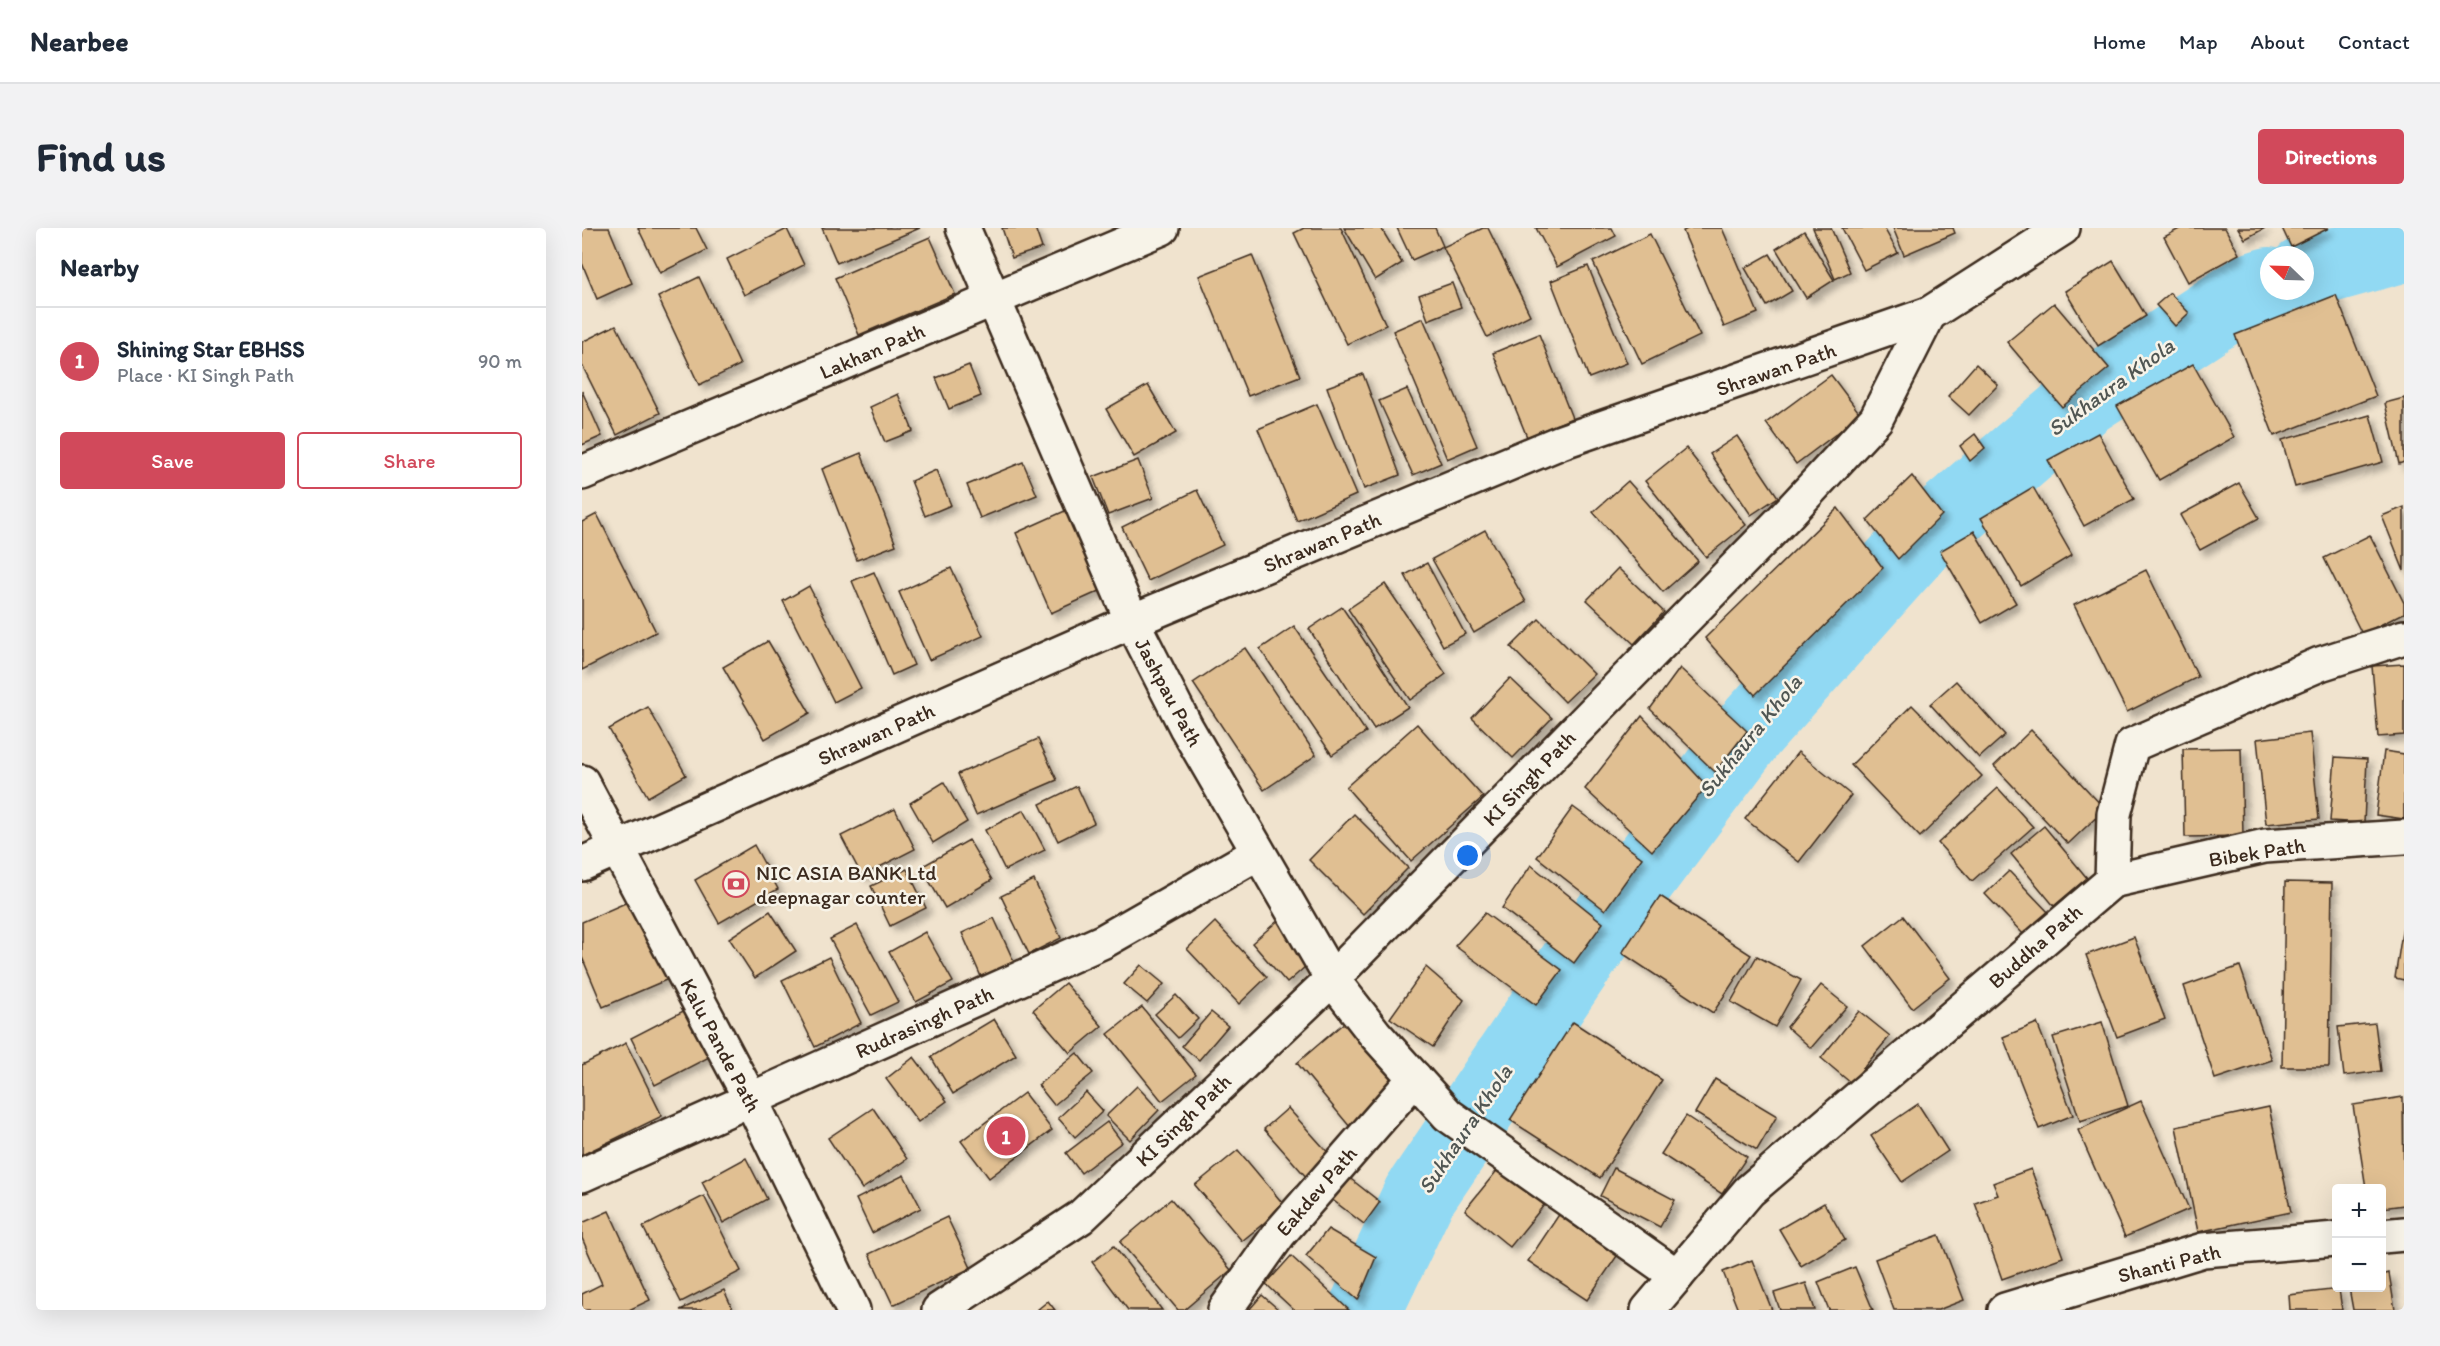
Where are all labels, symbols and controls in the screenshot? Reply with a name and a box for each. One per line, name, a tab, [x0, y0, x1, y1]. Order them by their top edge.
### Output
text: Nearbee	[30, 24, 129, 58]
text: Home	[2093, 29, 2146, 54]
text: Map	[2179, 29, 2218, 54]
text: About	[2251, 29, 2305, 54]
text: Contact	[2338, 29, 2410, 54]
button: Directions	[2258, 129, 2404, 184]
text: Find us	[36, 131, 166, 182]
north arrow	[2260, 246, 2314, 300]
text: Nearby	[60, 251, 139, 283]
street label: Lakhan Path	[816, 318, 928, 384]
water label: Sukhaura Khola	[2042, 332, 2180, 442]
text: Shining Star EBHSS	[117, 336, 305, 363]
street label: Shrawan Path	[1713, 337, 1839, 401]
text: 1	[75, 349, 84, 373]
text: 90 m	[478, 349, 522, 373]
text: Place · KI Singh Path	[117, 363, 294, 387]
button: Save	[60, 432, 285, 489]
button: Share	[297, 432, 522, 489]
street label: Shrawan Path	[1260, 506, 1384, 578]
street label: Jashpau Path	[1130, 633, 1208, 751]
water label: Sukhaura Khola	[1692, 669, 1808, 803]
street label: Shrawan Path	[814, 697, 938, 771]
street label: KI Singh Path	[1477, 725, 1581, 831]
street label: Bibek Path	[2207, 832, 2308, 872]
your location	[1453, 841, 1482, 870]
place label: NIC ASIA BANK Ltd deepnagar counter	[756, 860, 937, 909]
bank icon: NIC ASIA BANK Ltd deepnagar counter	[721, 869, 751, 899]
street label: Buddha Path	[1983, 898, 2087, 993]
street label: Kalu Pande Path	[675, 974, 767, 1116]
street label: Rudrasingh Path	[851, 980, 997, 1064]
water label: Sukhaura Khola	[1412, 1059, 1518, 1199]
street label: KI Singh Path	[1130, 1068, 1236, 1172]
pin: 1	[986, 1114, 1026, 1158]
street label: Eakdev Path	[1270, 1141, 1362, 1241]
map controls	[2332, 1184, 2386, 1292]
button: +	[2332, 1184, 2386, 1238]
street label: Shanti Path	[2115, 1238, 2223, 1288]
button: −	[2332, 1238, 2386, 1292]

